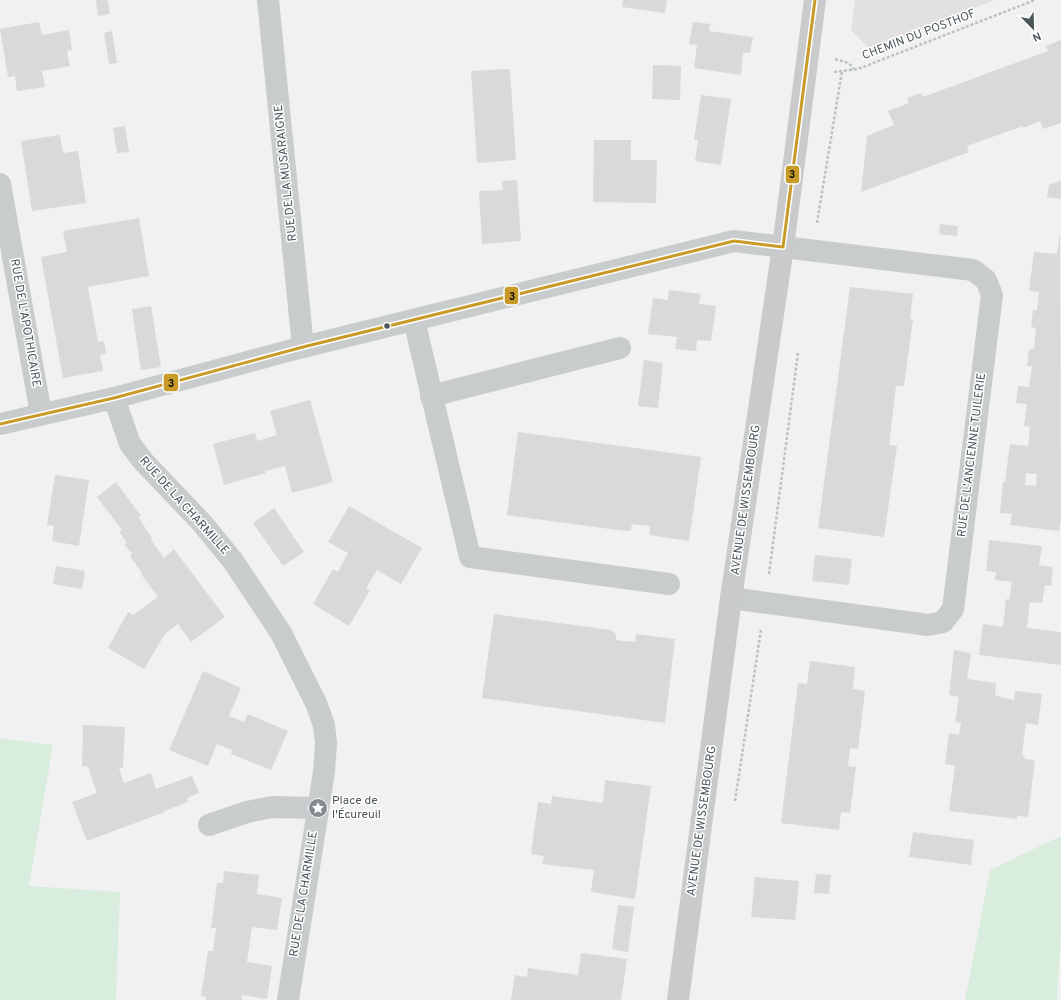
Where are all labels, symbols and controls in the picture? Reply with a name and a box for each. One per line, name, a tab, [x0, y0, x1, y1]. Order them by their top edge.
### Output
street label: CHEMIN DU POSTHOF	[860, 6, 978, 64]
north arrow	[1013, 8, 1053, 48]
text: N	[1030, 28, 1043, 44]
street label: RUE DE LA MUSARAIGNE	[271, 104, 301, 242]
line badge: 3	[785, 165, 800, 184]
text: 3	[789, 168, 795, 182]
street label: RUE DE L'APOTHICAIRE	[6, 258, 44, 388]
line badge: 3	[504, 286, 519, 305]
text: 3	[509, 290, 515, 304]
unlabelled marker	[382, 321, 392, 331]
street label: RUE DE L'ANCIENNE TUILERIE	[954, 372, 990, 538]
line badge: 3	[163, 373, 179, 392]
text: 3	[168, 377, 174, 391]
street label: AVENUE DE WISSEMBOURG	[728, 424, 764, 576]
street label: RUE DE LA CHARMILLE	[136, 453, 232, 559]
street label: AVENUE DE WISSEMBOURG	[684, 745, 720, 897]
place label: Place de l'Écureuil	[332, 793, 381, 823]
place icon: Place de l'Écureuil	[307, 797, 329, 819]
street label: RUE DE LA CHARMILLE	[286, 830, 322, 958]

